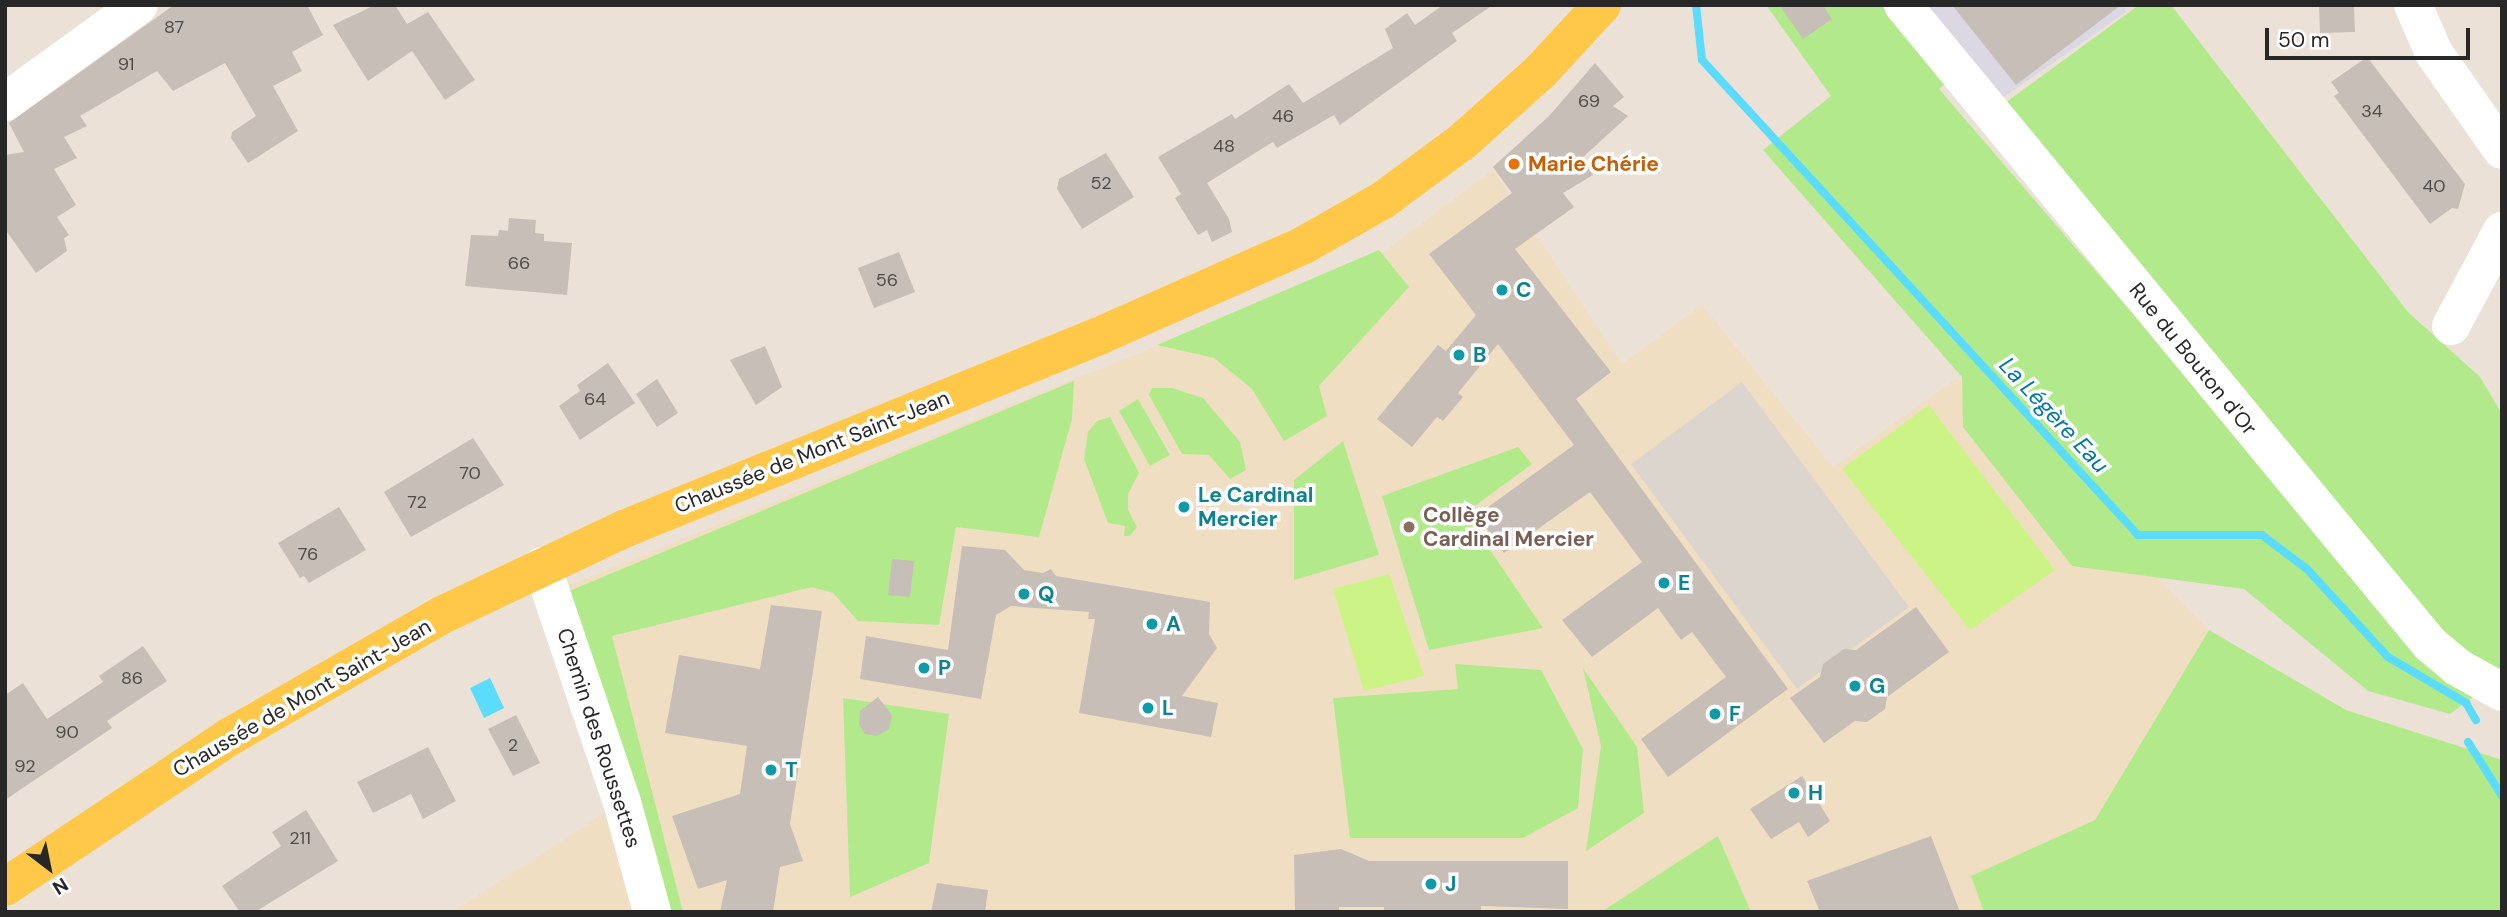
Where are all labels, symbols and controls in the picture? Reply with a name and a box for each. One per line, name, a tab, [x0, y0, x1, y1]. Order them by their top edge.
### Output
scale bar	[2269, 14, 2474, 58]
house number: 87	[164, 16, 184, 38]
text: 50 m	[2278, 26, 2329, 54]
house number: 91	[118, 53, 134, 75]
house number: 69	[1578, 90, 1600, 112]
house number: 34	[2361, 100, 2383, 122]
house number: 46	[1272, 105, 1294, 127]
house number: 48	[1213, 135, 1235, 157]
place label: Marie Chérie	[1528, 151, 1659, 177]
marker: Marie Chérie	[1506, 156, 1522, 172]
house number: 52	[1090, 172, 1112, 194]
house number: 40	[2422, 175, 2446, 197]
house number: 66	[508, 252, 530, 274]
house number: 56	[876, 269, 898, 291]
place label: C	[1516, 277, 1531, 303]
street label: Rue du Bouton d'Or	[2124, 278, 2262, 440]
marker: C	[1494, 282, 1510, 298]
place label: B	[1473, 342, 1486, 368]
marker: B	[1451, 347, 1467, 363]
water label: La Légère Eau	[1994, 352, 2114, 478]
street label: Chaussée de Mont Saint-Jean	[671, 385, 953, 519]
house number: 64	[584, 388, 606, 410]
house number: 70	[459, 462, 481, 484]
place label: Le Cardinal Mercier	[1198, 482, 1313, 532]
house number: 72	[407, 491, 427, 513]
marker: Le Cardinal Mercier	[1176, 499, 1192, 515]
place label: Collège Cardinal Mercier	[1423, 502, 1594, 552]
marker: Collège Cardinal Mercier	[1401, 519, 1417, 535]
house number: 76	[298, 543, 318, 565]
place label: E	[1678, 570, 1690, 596]
marker: E	[1656, 575, 1672, 591]
place label: Q	[1038, 581, 1054, 607]
marker: Q	[1016, 586, 1032, 602]
place label: A	[1166, 611, 1181, 637]
street label: Chaussée de Mont Saint-Jean	[168, 614, 436, 782]
marker: A	[1144, 616, 1160, 632]
street label: Chemin des Roussettes	[552, 625, 646, 851]
place label: P	[938, 655, 951, 681]
marker: P	[916, 660, 932, 676]
house number: 86	[121, 667, 143, 689]
place label: G	[1869, 673, 1885, 699]
marker: G	[1847, 678, 1863, 694]
place label: L	[1162, 695, 1174, 721]
marker: L	[1140, 700, 1156, 716]
place label: F	[1729, 701, 1741, 727]
marker: F	[1707, 706, 1723, 722]
house number: 90	[55, 721, 79, 743]
house number: 2	[508, 734, 518, 756]
house number: 92	[14, 755, 36, 777]
place label: T	[785, 757, 798, 783]
marker: T	[763, 762, 779, 778]
place label: H	[1808, 780, 1823, 806]
marker: H	[1786, 785, 1802, 801]
house number: 211	[289, 827, 311, 849]
north arrow	[14, 833, 84, 903]
place label: J	[1445, 871, 1456, 897]
text: N	[48, 872, 73, 901]
marker: J	[1423, 876, 1439, 892]

